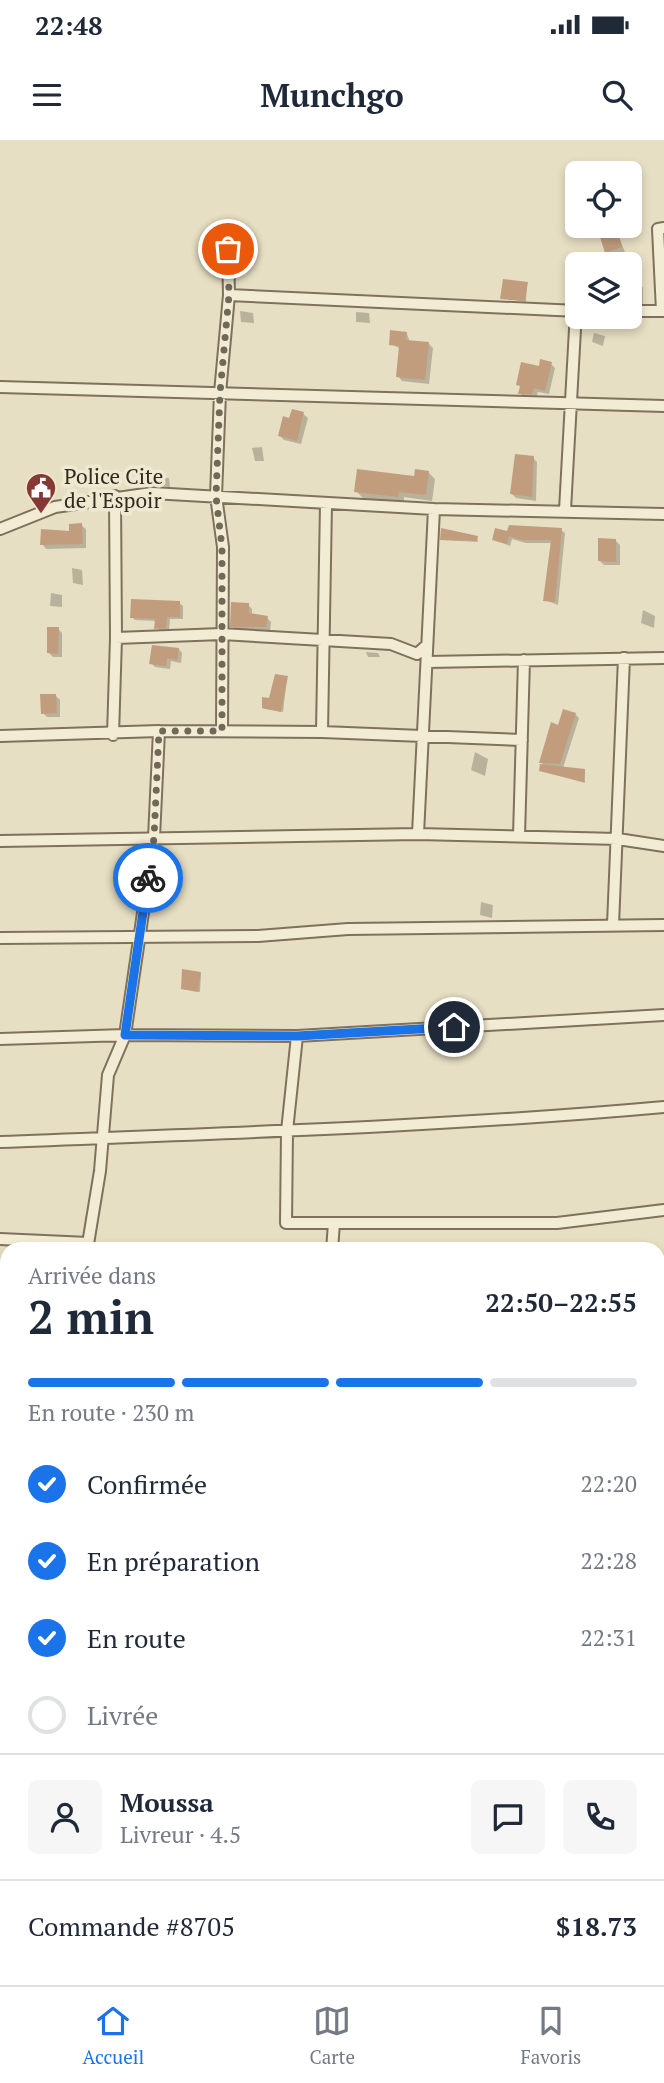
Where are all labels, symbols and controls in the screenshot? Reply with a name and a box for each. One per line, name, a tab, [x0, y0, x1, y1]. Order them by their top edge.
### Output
text: 22:48	[35, 8, 103, 42]
text: Munchgo	[260, 74, 404, 116]
icon: menu	[28, 76, 66, 114]
icon: search	[598, 76, 636, 114]
map controls	[565, 161, 642, 329]
button: locate	[565, 161, 642, 238]
pin	[198, 219, 258, 279]
icon: bag	[209, 230, 247, 268]
button: layers	[565, 252, 642, 329]
place label: Police Cite de l'Espoir	[64, 462, 163, 514]
public building icon: Police Cite de l'Espoir	[24, 471, 58, 515]
courier	[113, 843, 183, 913]
icon: bike	[129, 859, 167, 897]
pin	[424, 997, 484, 1057]
icon: home	[435, 1008, 473, 1046]
text: Arrivée dans	[28, 1260, 156, 1291]
text: 22:50–22:55	[485, 1285, 637, 1319]
text: 2 min	[28, 1286, 154, 1347]
text: En route · 230 m	[28, 1397, 194, 1428]
icon: check	[28, 1465, 66, 1503]
text: Confirmée	[87, 1467, 207, 1501]
text: 22:20	[580, 1468, 637, 1499]
icon: check	[28, 1542, 66, 1580]
text: En préparation	[87, 1544, 260, 1578]
text: 22:28	[580, 1545, 637, 1576]
icon: check	[28, 1619, 66, 1657]
text: En route	[87, 1621, 186, 1655]
text: 22:31	[580, 1622, 637, 1653]
text: Livrée	[87, 1698, 158, 1732]
button: person	[28, 1780, 102, 1854]
button: chat	[471, 1780, 545, 1854]
button: phone	[563, 1780, 637, 1854]
text: Moussa	[120, 1785, 214, 1819]
text: Livreur · 4.5	[120, 1819, 241, 1850]
text: Commande #8705	[28, 1909, 235, 1943]
text: $18.73	[556, 1909, 637, 1943]
tab: Accueil	[83, 2002, 144, 2069]
tab: Carte	[309, 2002, 355, 2069]
tab: Favoris	[520, 2002, 581, 2069]

